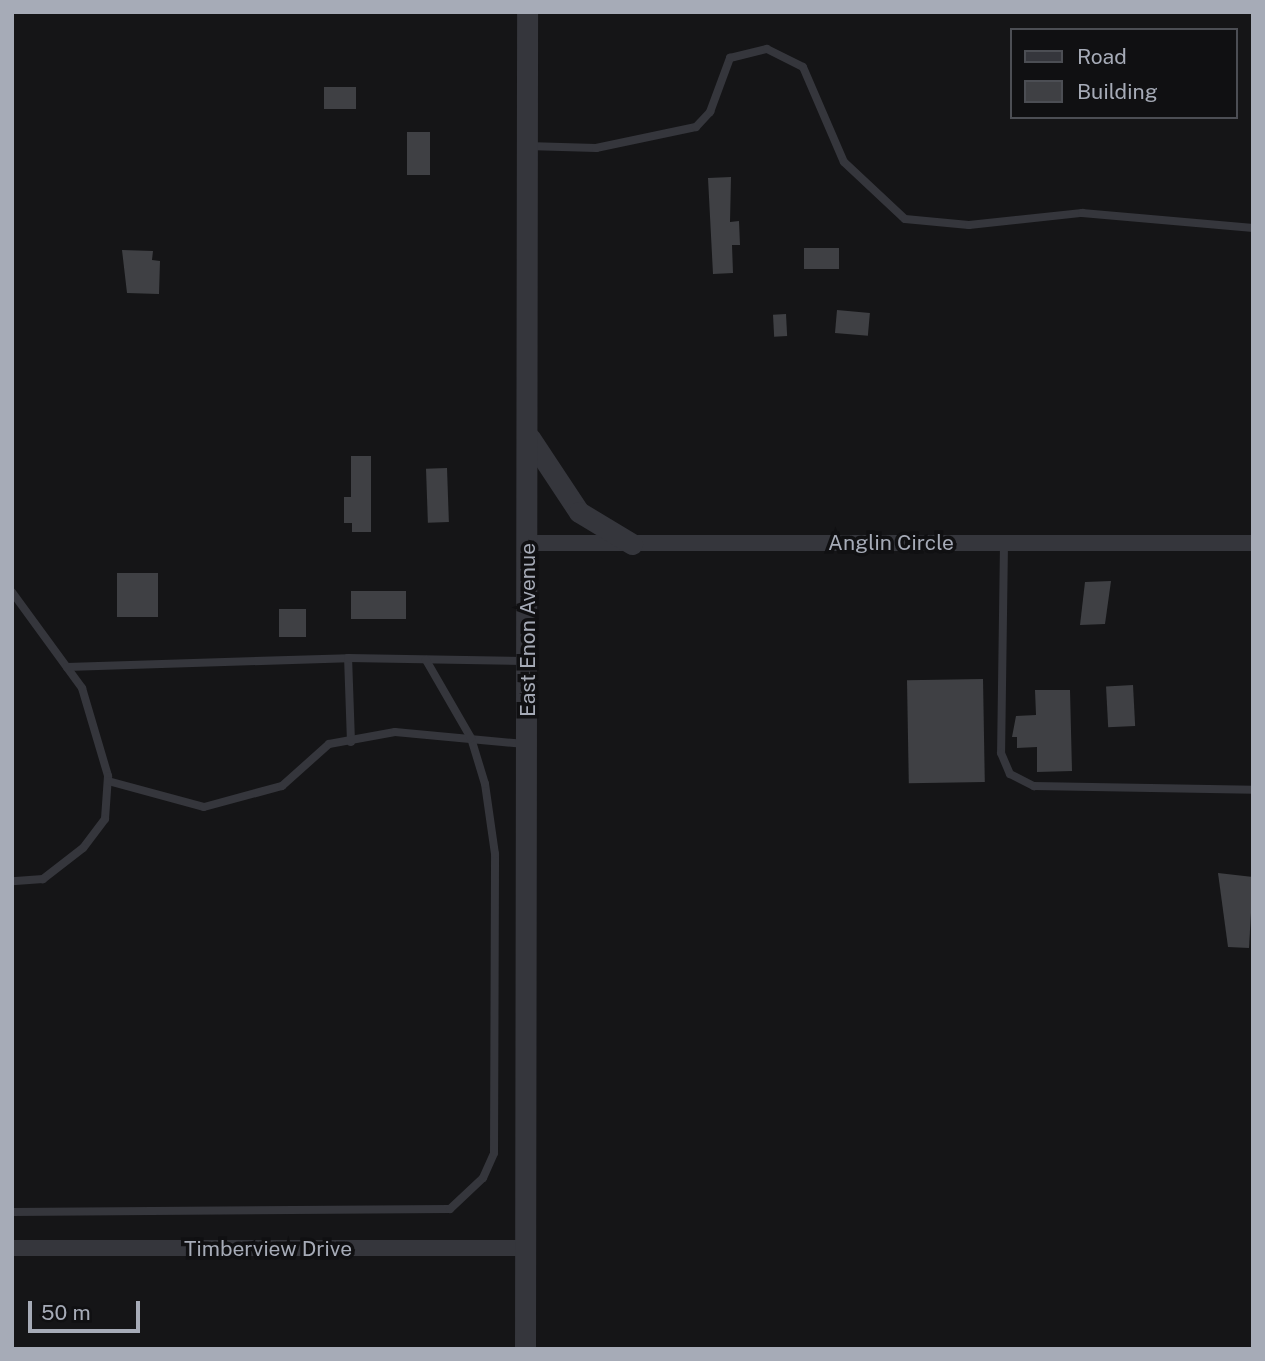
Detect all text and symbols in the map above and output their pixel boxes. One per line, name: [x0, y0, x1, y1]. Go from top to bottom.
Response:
legend: [1010, 28, 1237, 119]
text: Road: [1077, 44, 1127, 69]
text: Building: [1077, 79, 1158, 104]
street label: Anglin Circle: [828, 530, 954, 556]
street label: East Enon Avenue: [515, 543, 541, 717]
street label: Timberview Drive: [184, 1236, 352, 1262]
scale bar: [32, 1288, 144, 1332]
text: 50 m: [41, 1300, 91, 1325]

